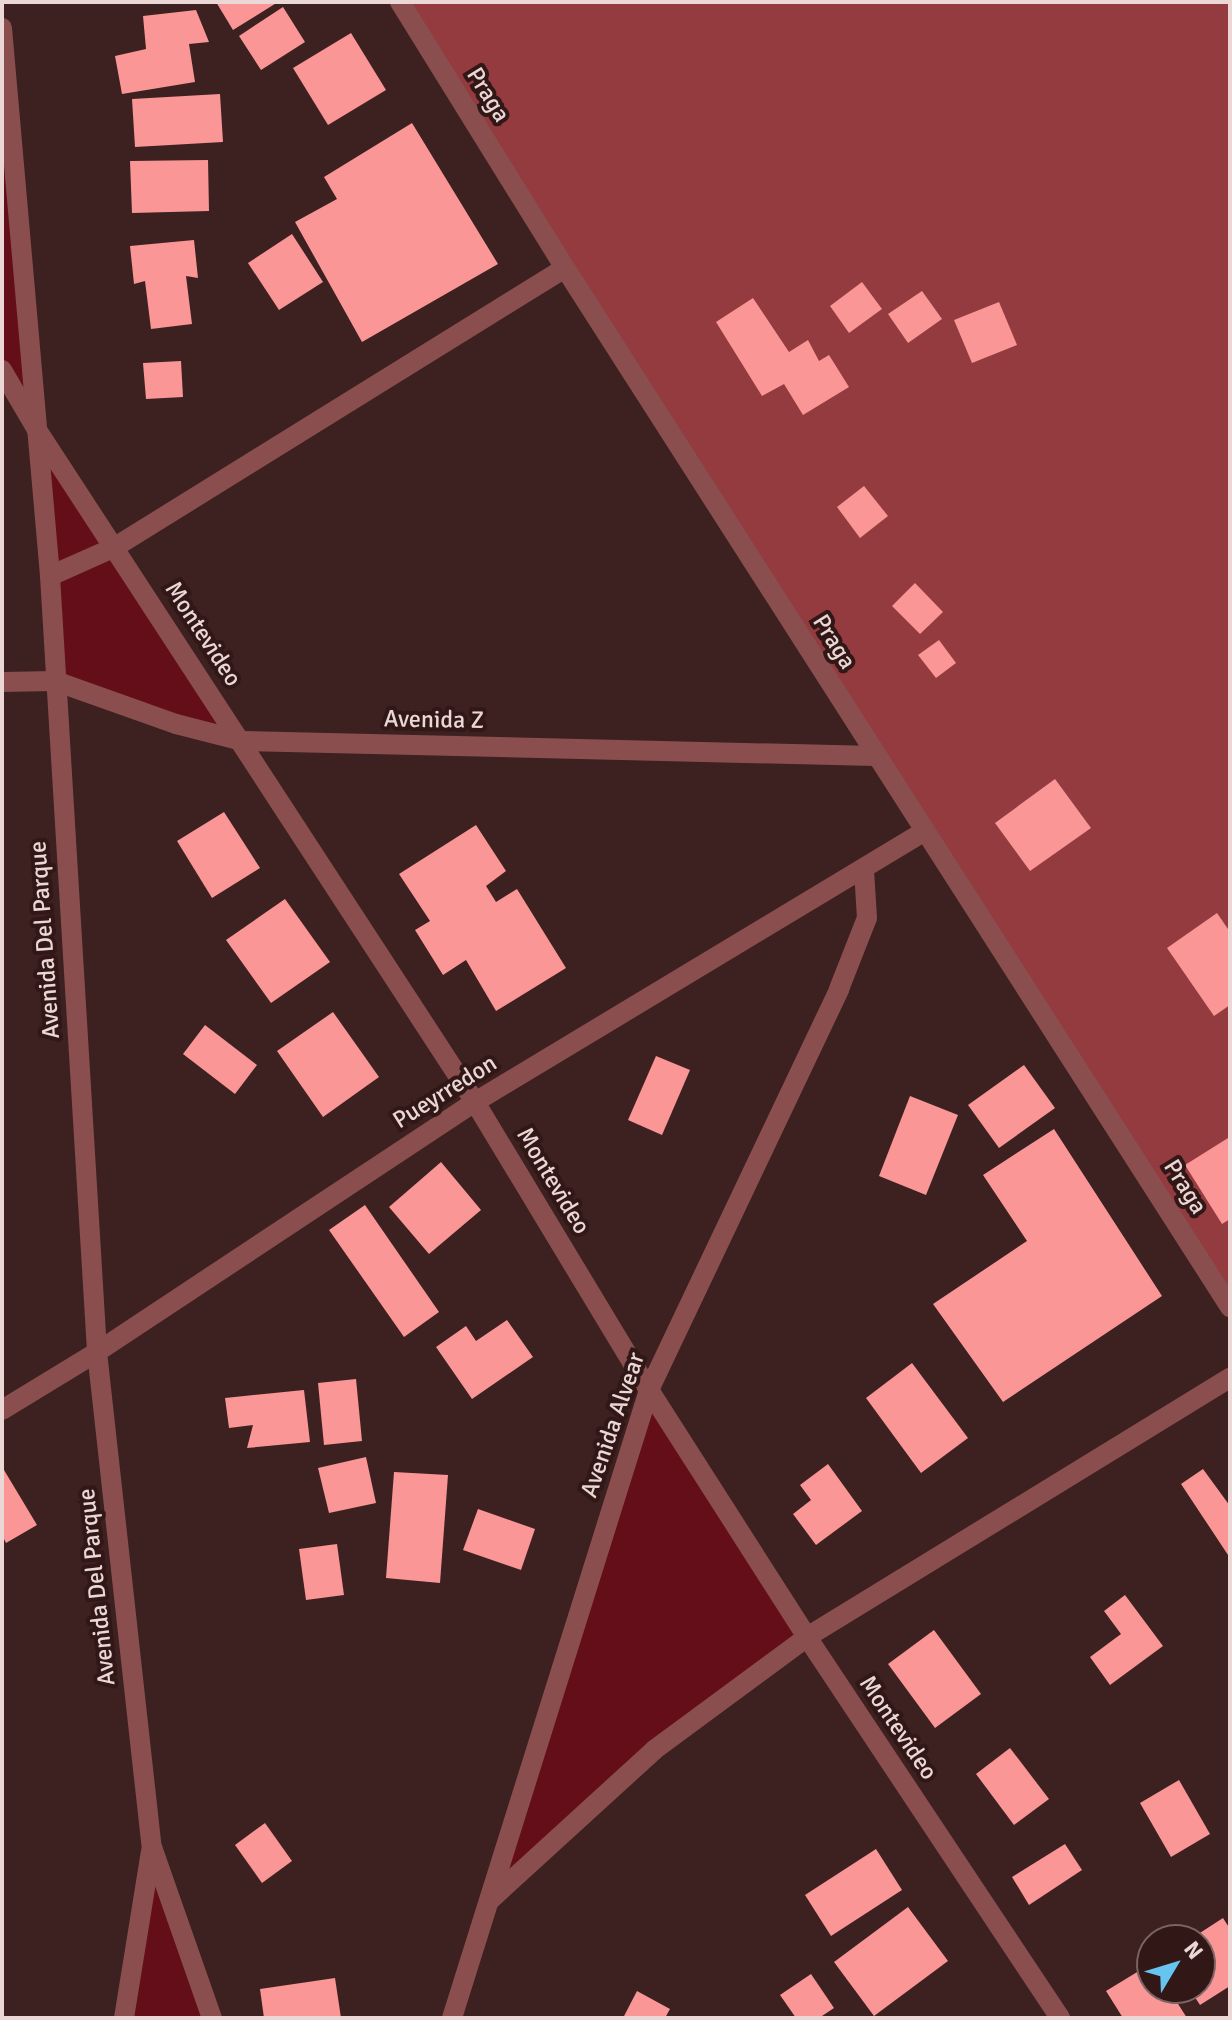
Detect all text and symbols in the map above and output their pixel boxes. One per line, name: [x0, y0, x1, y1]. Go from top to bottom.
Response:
street label: Praga: [460, 62, 516, 128]
street label: Montevideo: [158, 576, 248, 692]
street label: Praga: [806, 609, 862, 675]
street label: Avenida Z: [384, 705, 484, 735]
street label: Avenida Del Parque: [24, 840, 66, 1040]
street label: Pueyrredon: [388, 1049, 502, 1135]
street label: Montevideo: [510, 1122, 596, 1240]
street label: Praga: [1157, 1154, 1213, 1220]
street label: Avenida Alvear: [575, 1349, 651, 1501]
street label: Avenida Del Parque: [72, 1487, 122, 1687]
street label: Montevideo: [853, 1671, 943, 1785]
north arrow: [1136, 1924, 1216, 2004]
text: N: [1178, 1936, 1209, 1964]

